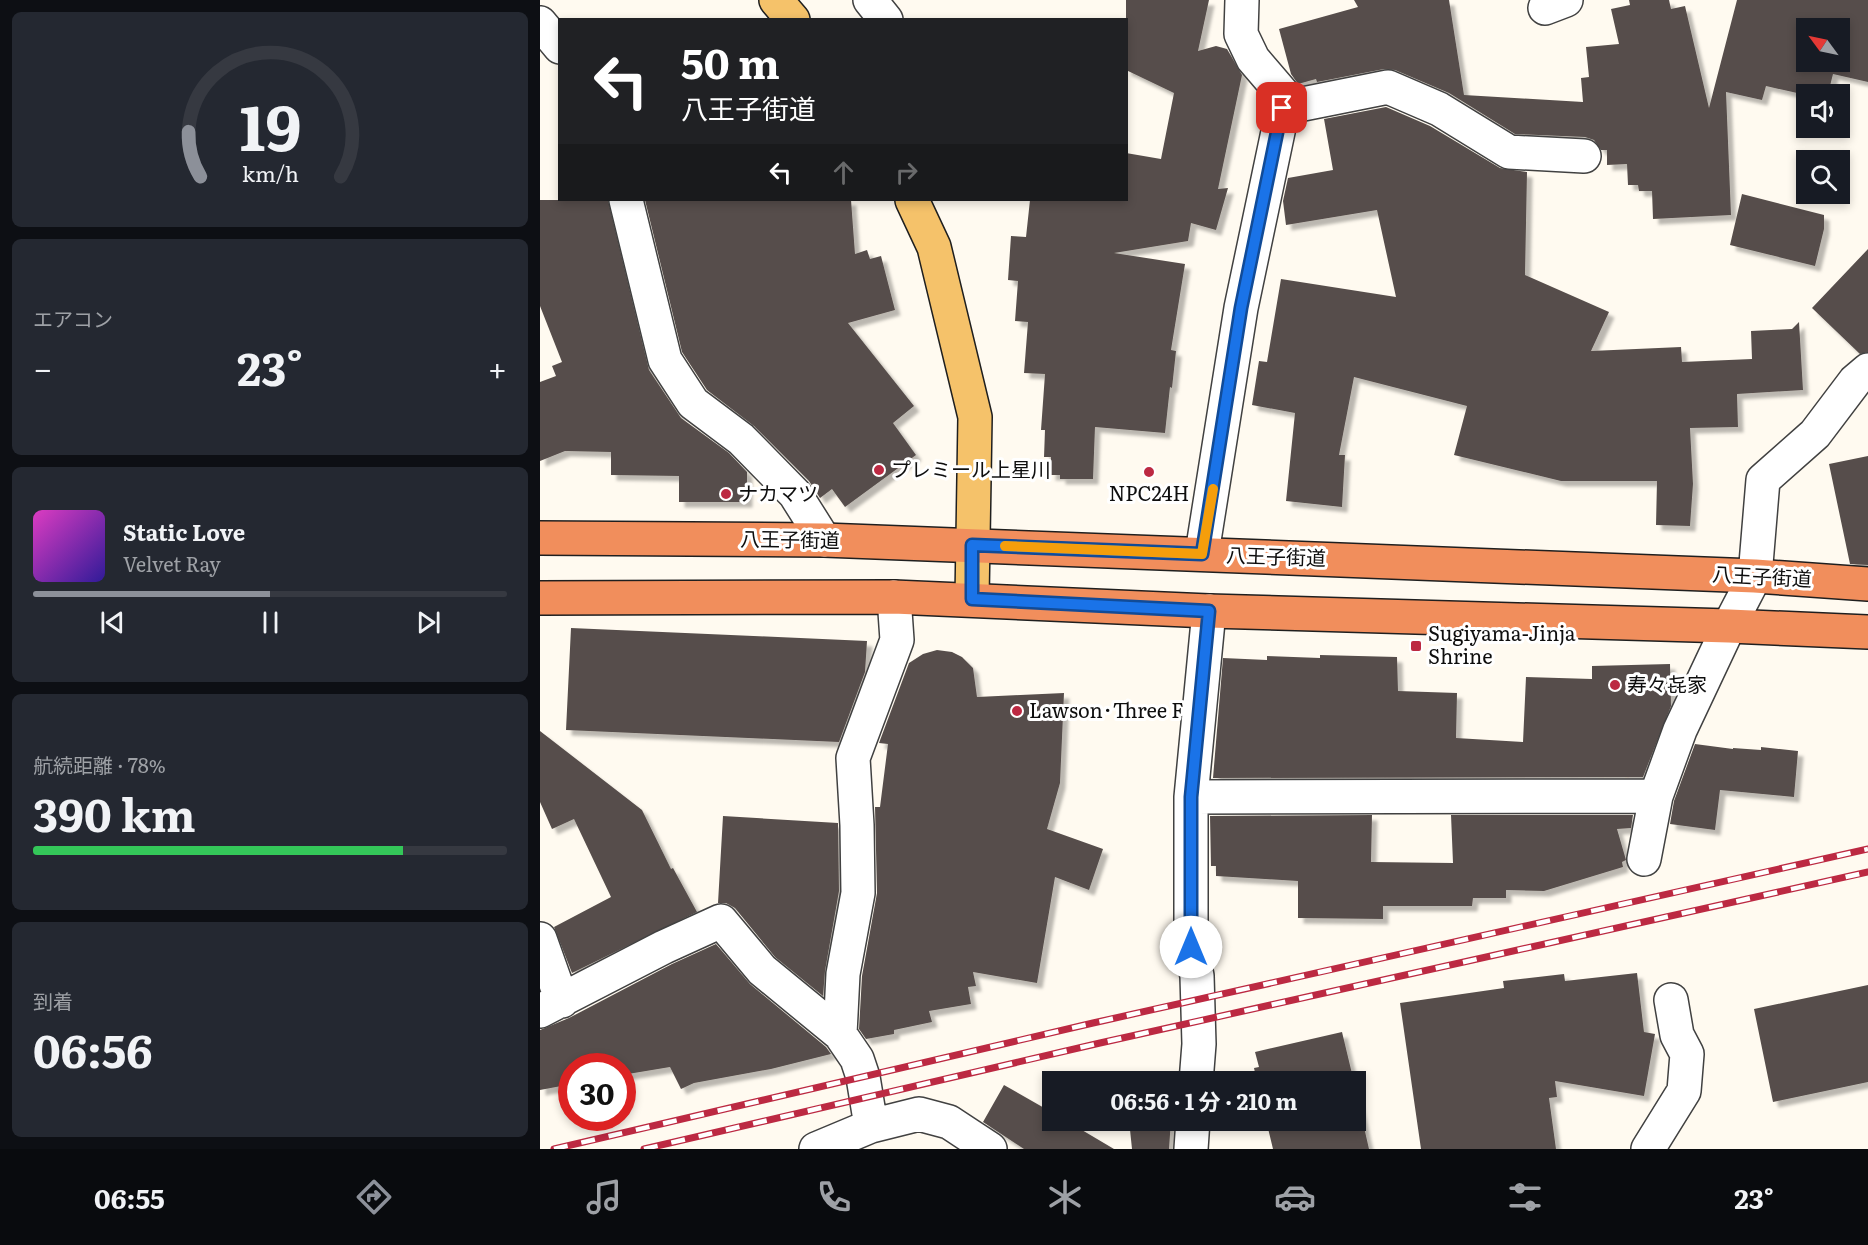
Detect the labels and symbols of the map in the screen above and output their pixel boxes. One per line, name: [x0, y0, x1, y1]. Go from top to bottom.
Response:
north arrow: [1796, 18, 1850, 72]
pin: [1256, 82, 1307, 133]
place label: プレミール上星川: [891, 453, 1051, 483]
marker: プレミール上星川: [872, 463, 886, 477]
marker: NPC24H: [1142, 465, 1156, 479]
place label: ナカマツ: [738, 477, 818, 507]
place label: NPC24H: [1109, 477, 1189, 507]
marker: ナカマツ: [719, 487, 733, 501]
street label: 八王子街道: [740, 522, 840, 554]
street label: 八王子街道: [1226, 538, 1327, 572]
street label: 八王子街道: [1711, 557, 1813, 593]
place label: Sugiyama-Jinja Shrine: [1428, 617, 1576, 670]
marker: Sugiyama-Jinja Shrine: [1409, 639, 1423, 653]
place label: 寿々㐂家: [1627, 668, 1707, 698]
marker: 寿々㐂家: [1608, 678, 1622, 692]
place label: Lawson･Three F: [1029, 694, 1183, 724]
marker: Lawson･Three F: [1010, 704, 1024, 718]
position arrow: [1159, 915, 1223, 979]
speed limit sign: 30: [558, 1053, 636, 1131]

